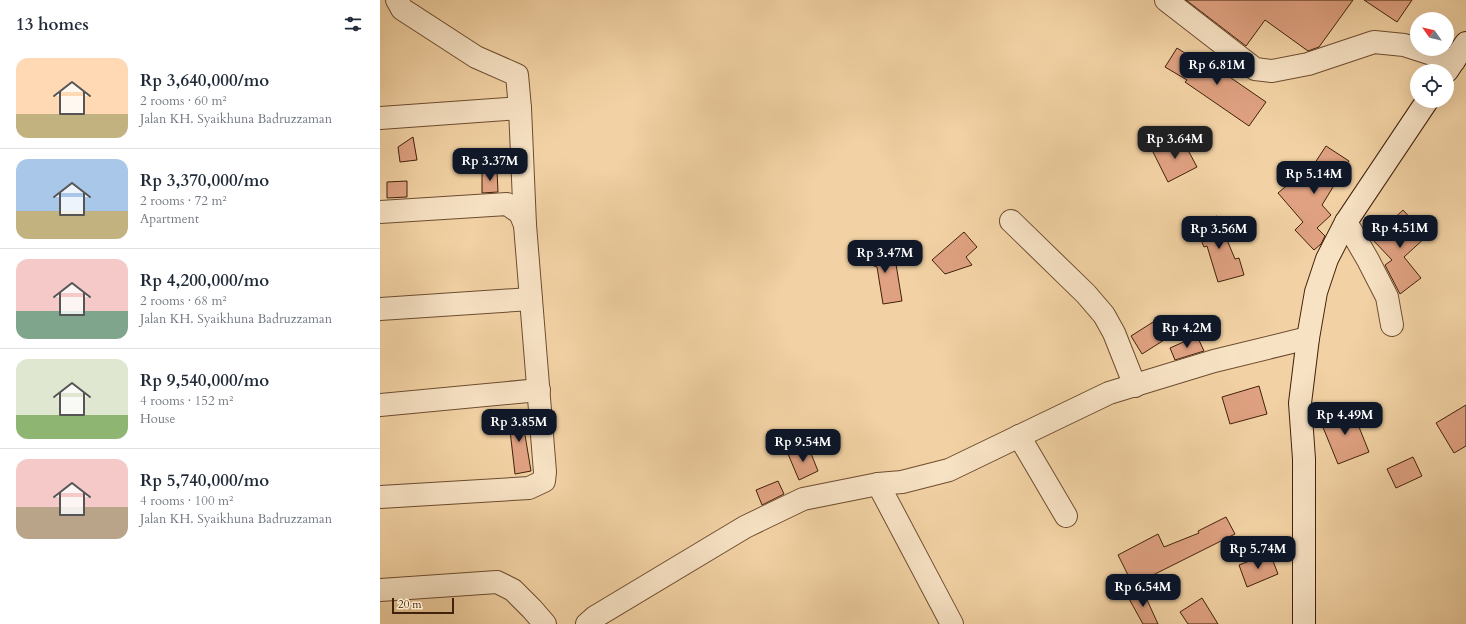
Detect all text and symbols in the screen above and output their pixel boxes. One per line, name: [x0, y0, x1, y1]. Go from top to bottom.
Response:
north arrow: [1410, 12, 1454, 56]
map controls: [1410, 12, 1454, 108]
text: 13 homes: [16, 13, 89, 36]
icon: filters: [342, 13, 364, 35]
pin: Rp 6.81M: [1176, 52, 1258, 86]
text: Rp 6.81M: [1189, 56, 1245, 74]
button: locate: [1410, 64, 1454, 108]
text: Rp 3,640,000/mo: [140, 69, 269, 92]
icon: home: [48, 74, 96, 122]
text: 2 rooms · 60 m²: [140, 92, 227, 110]
text: Jalan KH. Syaikhuna Badruzzaman: [140, 110, 332, 128]
pin: Rp 3.64M: [1134, 126, 1216, 160]
text: Rp 3.64M: [1147, 130, 1203, 148]
pin: Rp 3.37M: [449, 148, 531, 182]
text: Rp 3.37M: [462, 152, 518, 170]
pin: Rp 5.14M: [1273, 161, 1355, 195]
text: Rp 5.14M: [1286, 165, 1342, 183]
text: Rp 3,370,000/mo: [140, 169, 269, 192]
icon: home: [48, 175, 96, 223]
text: 2 rooms · 72 m²: [140, 192, 227, 210]
text: Apartment: [140, 210, 199, 228]
pin: Rp 4.51M: [1359, 215, 1441, 249]
pin: Rp 3.56M: [1178, 216, 1260, 250]
text: Rp 4.51M: [1372, 219, 1428, 237]
text: Rp 3.56M: [1191, 220, 1247, 238]
pin: Rp 3.47M: [844, 240, 926, 274]
text: Rp 3.47M: [857, 244, 913, 262]
text: Rp 4,200,000/mo: [140, 269, 269, 292]
icon: home: [48, 275, 96, 323]
text: 2 rooms · 68 m²: [140, 292, 227, 310]
text: Jalan KH. Syaikhuna Badruzzaman: [140, 310, 332, 328]
pin: Rp 4.2M: [1150, 315, 1224, 349]
text: Rp 4.2M: [1162, 319, 1212, 337]
text: Rp 9,540,000/mo: [140, 369, 269, 392]
icon: home: [48, 375, 96, 423]
text: 4 rooms · 152 m²: [140, 392, 233, 410]
pin: Rp 4.49M: [1304, 402, 1386, 436]
text: Rp 4.49M: [1317, 406, 1373, 424]
pin: Rp 3.85M: [478, 409, 560, 443]
text: House: [140, 410, 175, 428]
text: Rp 3.85M: [491, 413, 547, 431]
pin: Rp 9.54M: [762, 429, 844, 463]
text: Rp 9.54M: [775, 433, 831, 451]
text: Rp 5,740,000/mo: [140, 469, 269, 492]
icon: home: [48, 475, 96, 523]
text: 4 rooms · 100 m²: [140, 492, 233, 510]
text: Jalan KH. Syaikhuna Badruzzaman: [140, 510, 332, 528]
pin: Rp 5.74M: [1217, 536, 1299, 570]
text: Rp 5.74M: [1230, 540, 1286, 558]
pin: Rp 6.54M: [1102, 574, 1184, 608]
text: Rp 6.54M: [1115, 578, 1171, 596]
scale bar: [392, 596, 454, 615]
text: 20 m: [398, 597, 422, 612]

